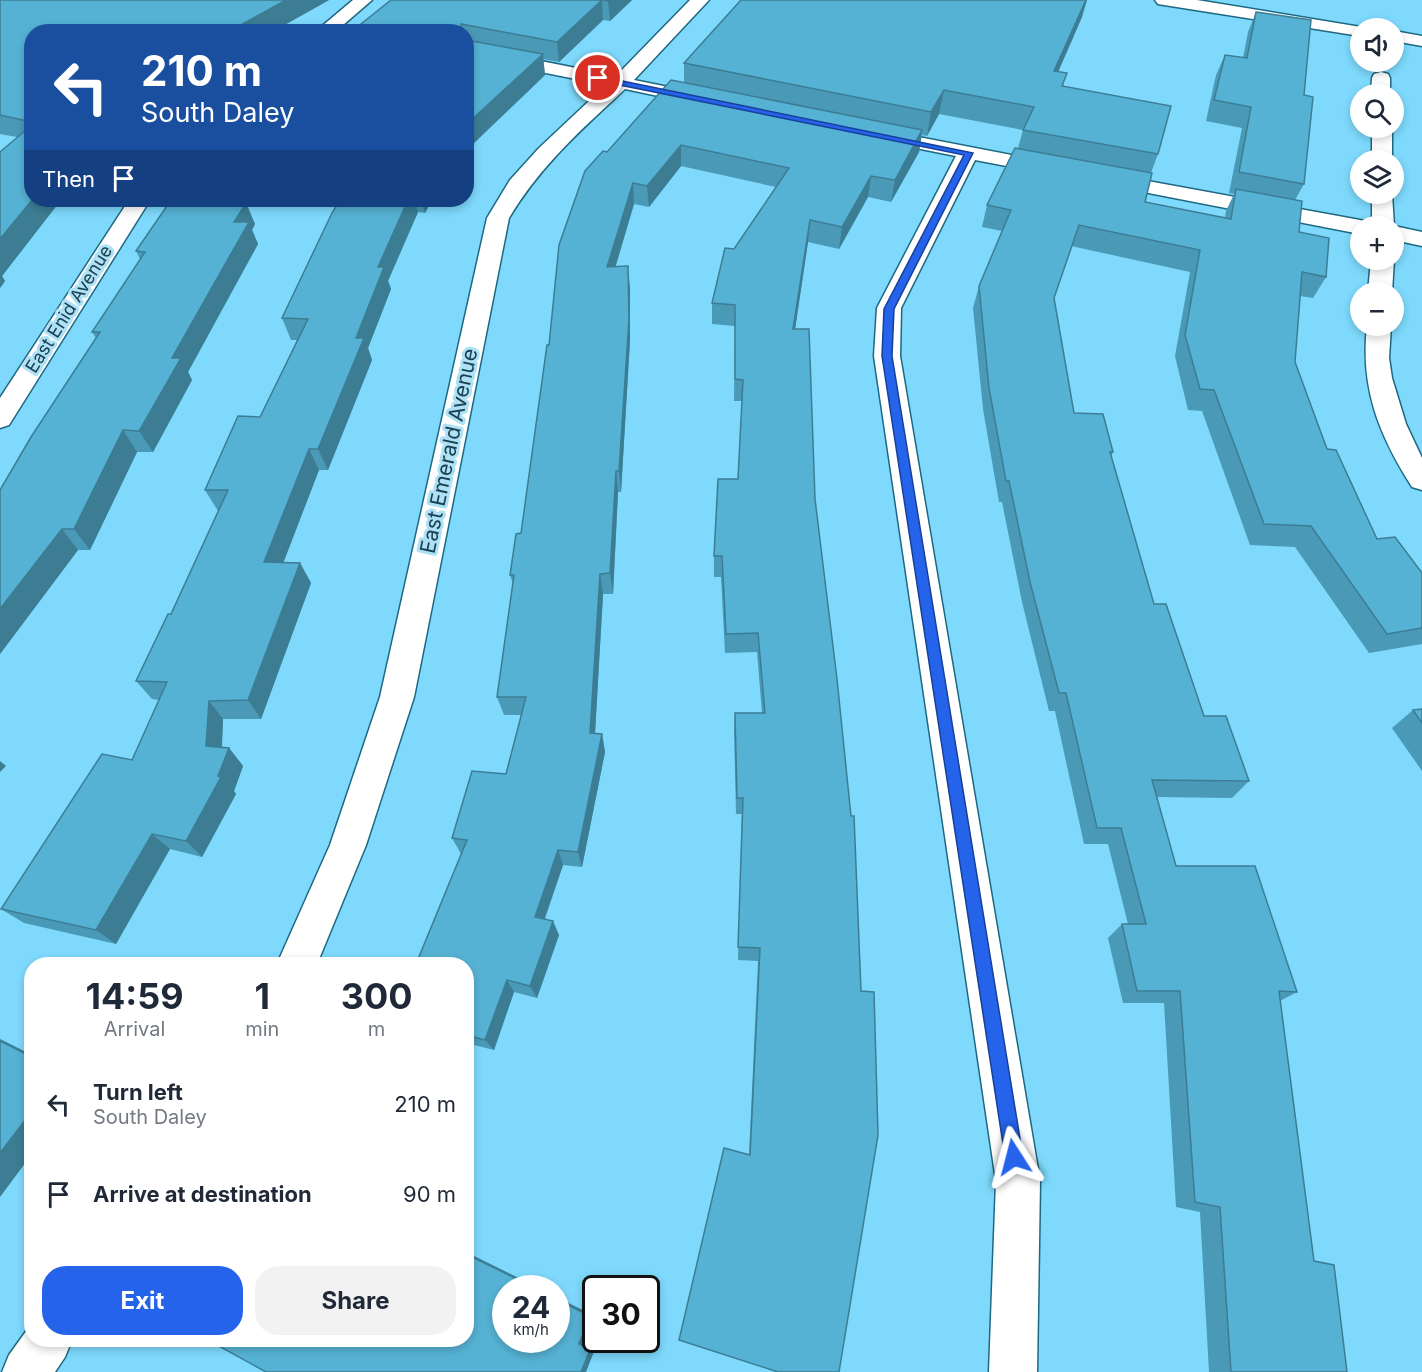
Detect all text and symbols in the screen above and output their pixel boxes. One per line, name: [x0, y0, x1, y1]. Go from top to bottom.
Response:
map controls: [1350, 18, 1404, 336]
button: sound: [1350, 18, 1404, 72]
text: 210 m: [141, 45, 262, 96]
icon: left: [42, 48, 120, 126]
pin: [572, 52, 623, 103]
icon: arrive: [581, 61, 614, 94]
button: search: [1350, 84, 1404, 138]
text: South Daley: [141, 96, 294, 129]
button: layers: [1350, 150, 1404, 204]
icon: arrive: [107, 162, 140, 195]
text: Then: [42, 166, 95, 192]
button: +: [1350, 216, 1404, 270]
street label: East Enid Avenue: [21, 241, 116, 376]
button: −: [1350, 282, 1404, 336]
street label: East Emerald Avenue: [415, 346, 482, 556]
text: 14:59: [85, 974, 184, 1018]
text: 1: [254, 974, 270, 1018]
text: 300: [341, 974, 413, 1018]
text: Arrival: [104, 1017, 165, 1041]
text: min: [245, 1017, 279, 1041]
text: m: [368, 1017, 385, 1041]
text: Turn left: [93, 1079, 183, 1105]
icon: left: [42, 1088, 75, 1121]
text: 210 m: [394, 1091, 456, 1117]
text: South Daley: [93, 1105, 207, 1129]
position arrow: [982, 1125, 1046, 1189]
icon: arrive: [42, 1178, 75, 1211]
text: Arrive at destination: [93, 1181, 312, 1207]
text: 90 m: [403, 1181, 456, 1207]
button: Exit: [42, 1266, 243, 1335]
button: Share: [255, 1266, 456, 1335]
speed limit sign: 30: [582, 1275, 660, 1353]
text: 24: [512, 1289, 550, 1325]
text: km/h: [513, 1320, 549, 1339]

